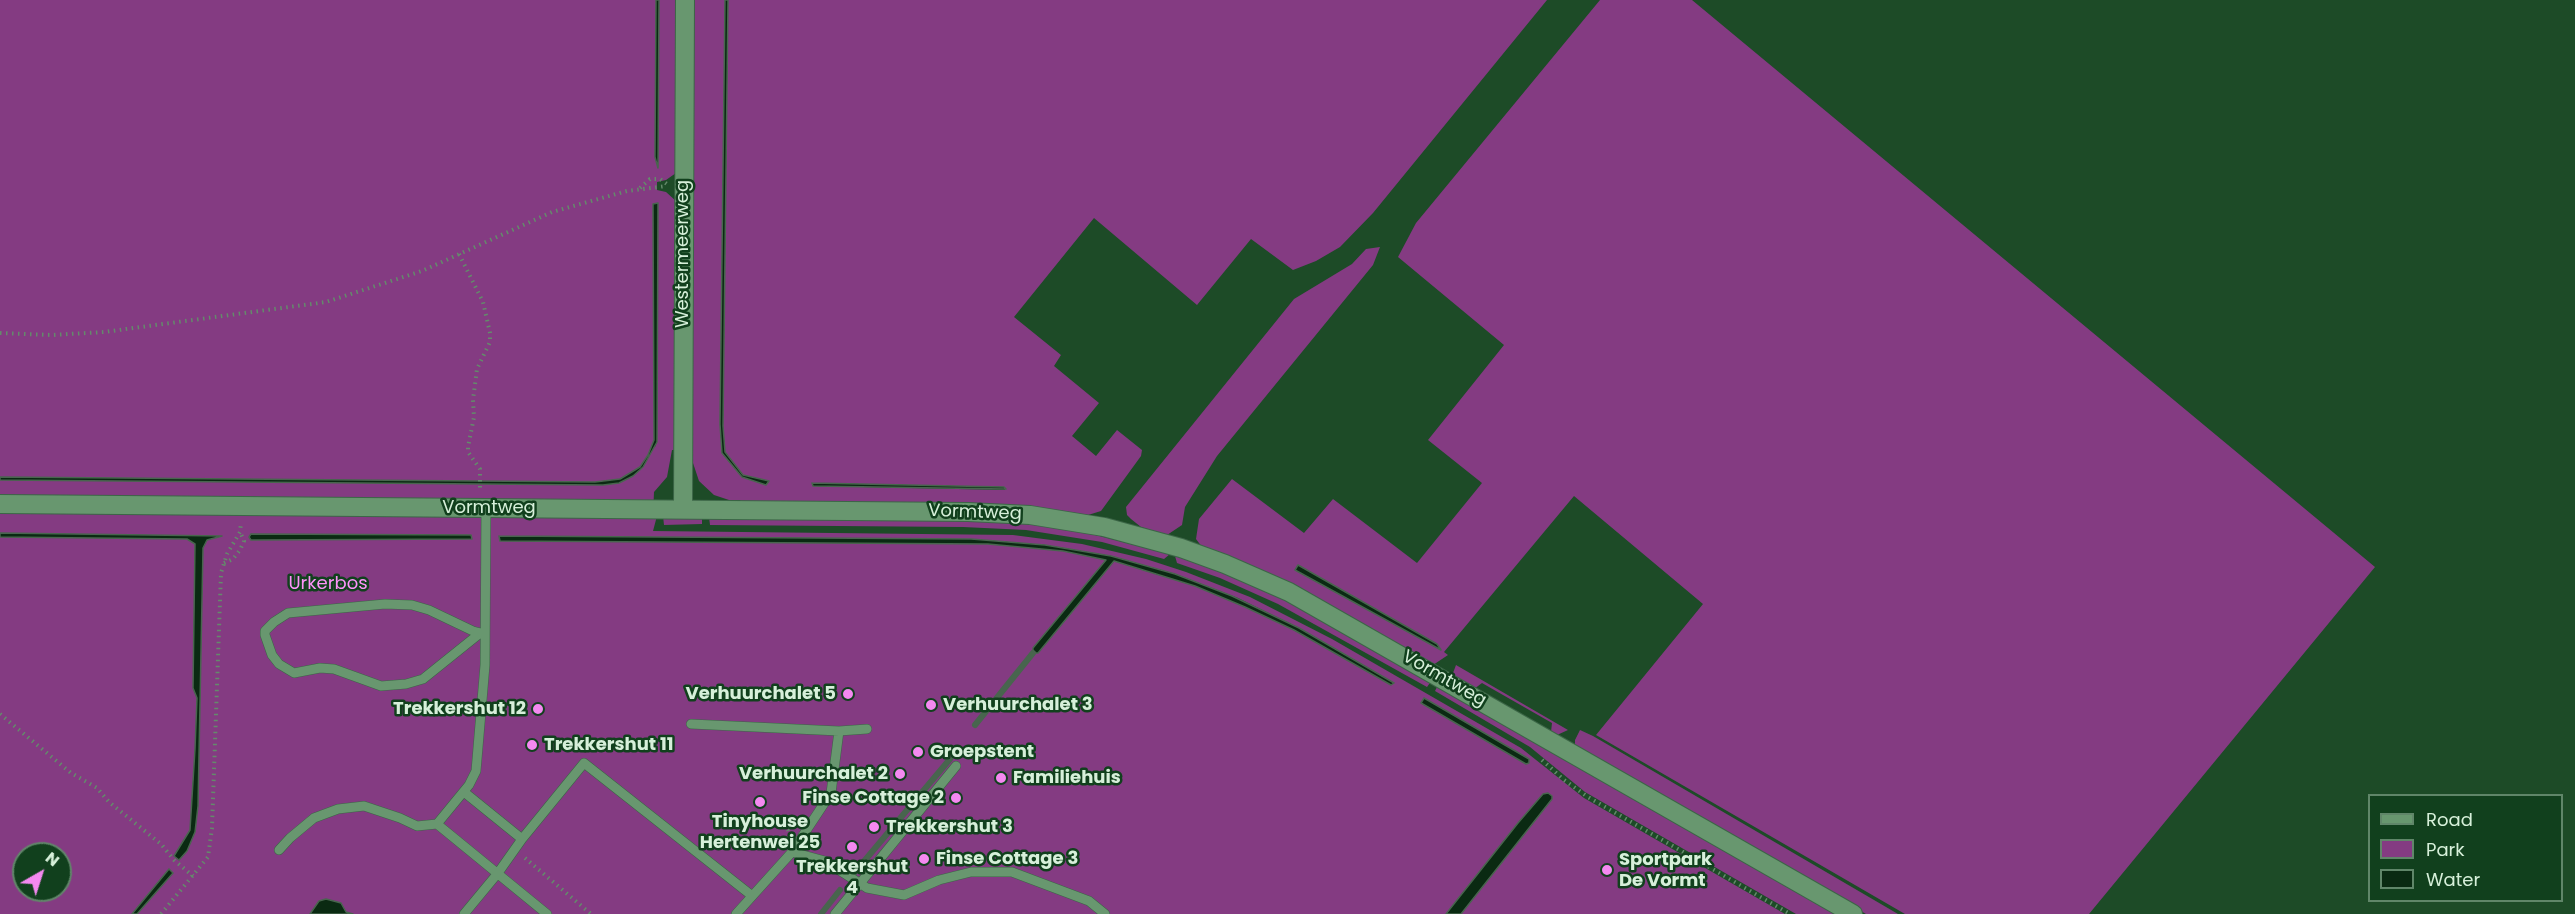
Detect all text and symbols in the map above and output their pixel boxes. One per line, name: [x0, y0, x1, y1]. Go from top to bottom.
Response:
street label: Westermeerweg: [672, 180, 694, 328]
street label: Vormtweg: [442, 497, 536, 519]
street label: Vormtweg: [928, 501, 1022, 525]
park label: Urkerbos: [288, 573, 368, 595]
street label: Vormtweg: [1398, 646, 1490, 712]
place label: Verhuurchalet 5: [686, 683, 836, 705]
marker: Verhuurchalet 5: [841, 687, 855, 701]
place label: Verhuurchalet 3: [943, 694, 1093, 716]
place label: Trekkershut 12: [393, 698, 526, 720]
marker: Verhuurchalet 3: [924, 698, 938, 712]
marker: Trekkershut 12: [531, 702, 545, 716]
place label: Trekkershut 11: [544, 734, 673, 756]
marker: Trekkershut 11: [525, 738, 539, 752]
place label: Groepstent: [930, 741, 1034, 763]
marker: Groepstent: [911, 745, 925, 759]
place label: Verhuurchalet 2: [739, 763, 888, 785]
marker: Verhuurchalet 2: [893, 767, 907, 781]
place label: Familiehuis: [1013, 767, 1121, 789]
marker: Familiehuis: [994, 771, 1008, 785]
place label: Finse Cottage 2: [802, 787, 944, 809]
marker: Finse Cottage 2: [949, 791, 963, 805]
legend: [2368, 794, 2563, 902]
marker: Tinyhouse Hertenwei 25: [753, 795, 767, 809]
text: Road: [2426, 807, 2473, 832]
place label: Tinyhouse Hertenwei 25: [700, 811, 820, 854]
place label: Trekkershut 3: [886, 816, 1013, 838]
marker: Trekkershut 3: [867, 820, 881, 834]
text: Park: [2426, 837, 2465, 862]
marker: Trekkershut 4: [845, 840, 859, 854]
north arrow: [12, 842, 72, 902]
text: N: [40, 846, 64, 872]
place label: Finse Cottage 3: [936, 848, 1078, 870]
place label: Sportpark De Vormt: [1619, 849, 1712, 892]
marker: Finse Cottage 3: [917, 852, 931, 866]
place label: Trekkershut 4: [796, 856, 908, 898]
marker: Sportpark De Vormt: [1600, 863, 1614, 877]
text: Water: [2426, 867, 2480, 892]

